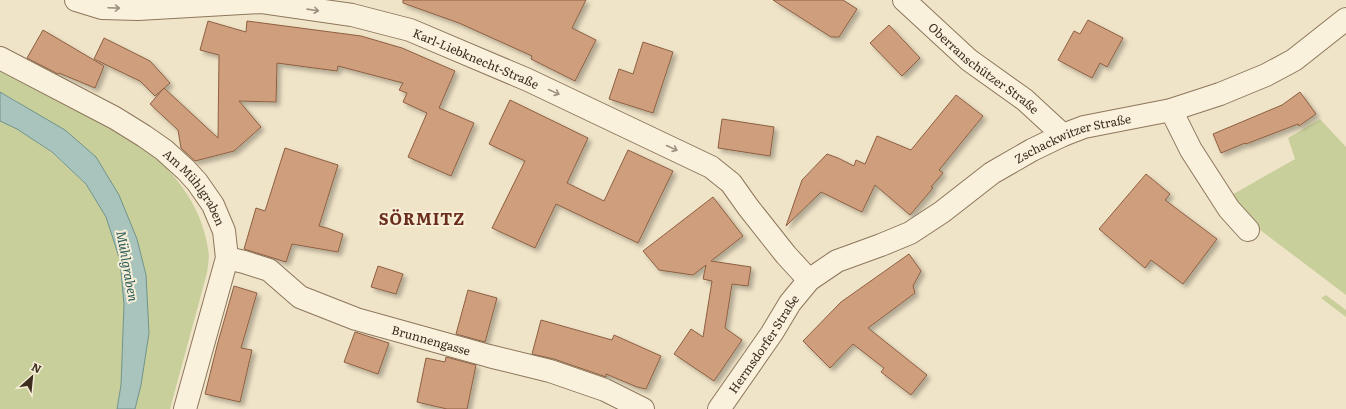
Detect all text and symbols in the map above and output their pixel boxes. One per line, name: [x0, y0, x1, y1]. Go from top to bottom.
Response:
one-way arrow: [107, 4, 120, 12]
one-way arrow: [306, 6, 319, 14]
street label: Oberranschützer Straße: [925, 18, 1043, 118]
street label: Karl-Liebknecht-Straße: [410, 23, 542, 93]
one-way arrow: [548, 89, 560, 96]
street label: Zschackwitzer Straße: [1011, 109, 1132, 167]
street label: Am Mühlgraben: [159, 145, 230, 228]
one-way arrow: [666, 145, 678, 152]
district label: SÖRMITZ: [379, 206, 465, 230]
water label: Mühlgraben: [112, 229, 144, 303]
street label: Hermsdorfer Straße: [724, 290, 803, 397]
street label: Brunnengasse: [390, 320, 473, 359]
north arrow: [12, 357, 52, 397]
text: N: [29, 358, 45, 376]

